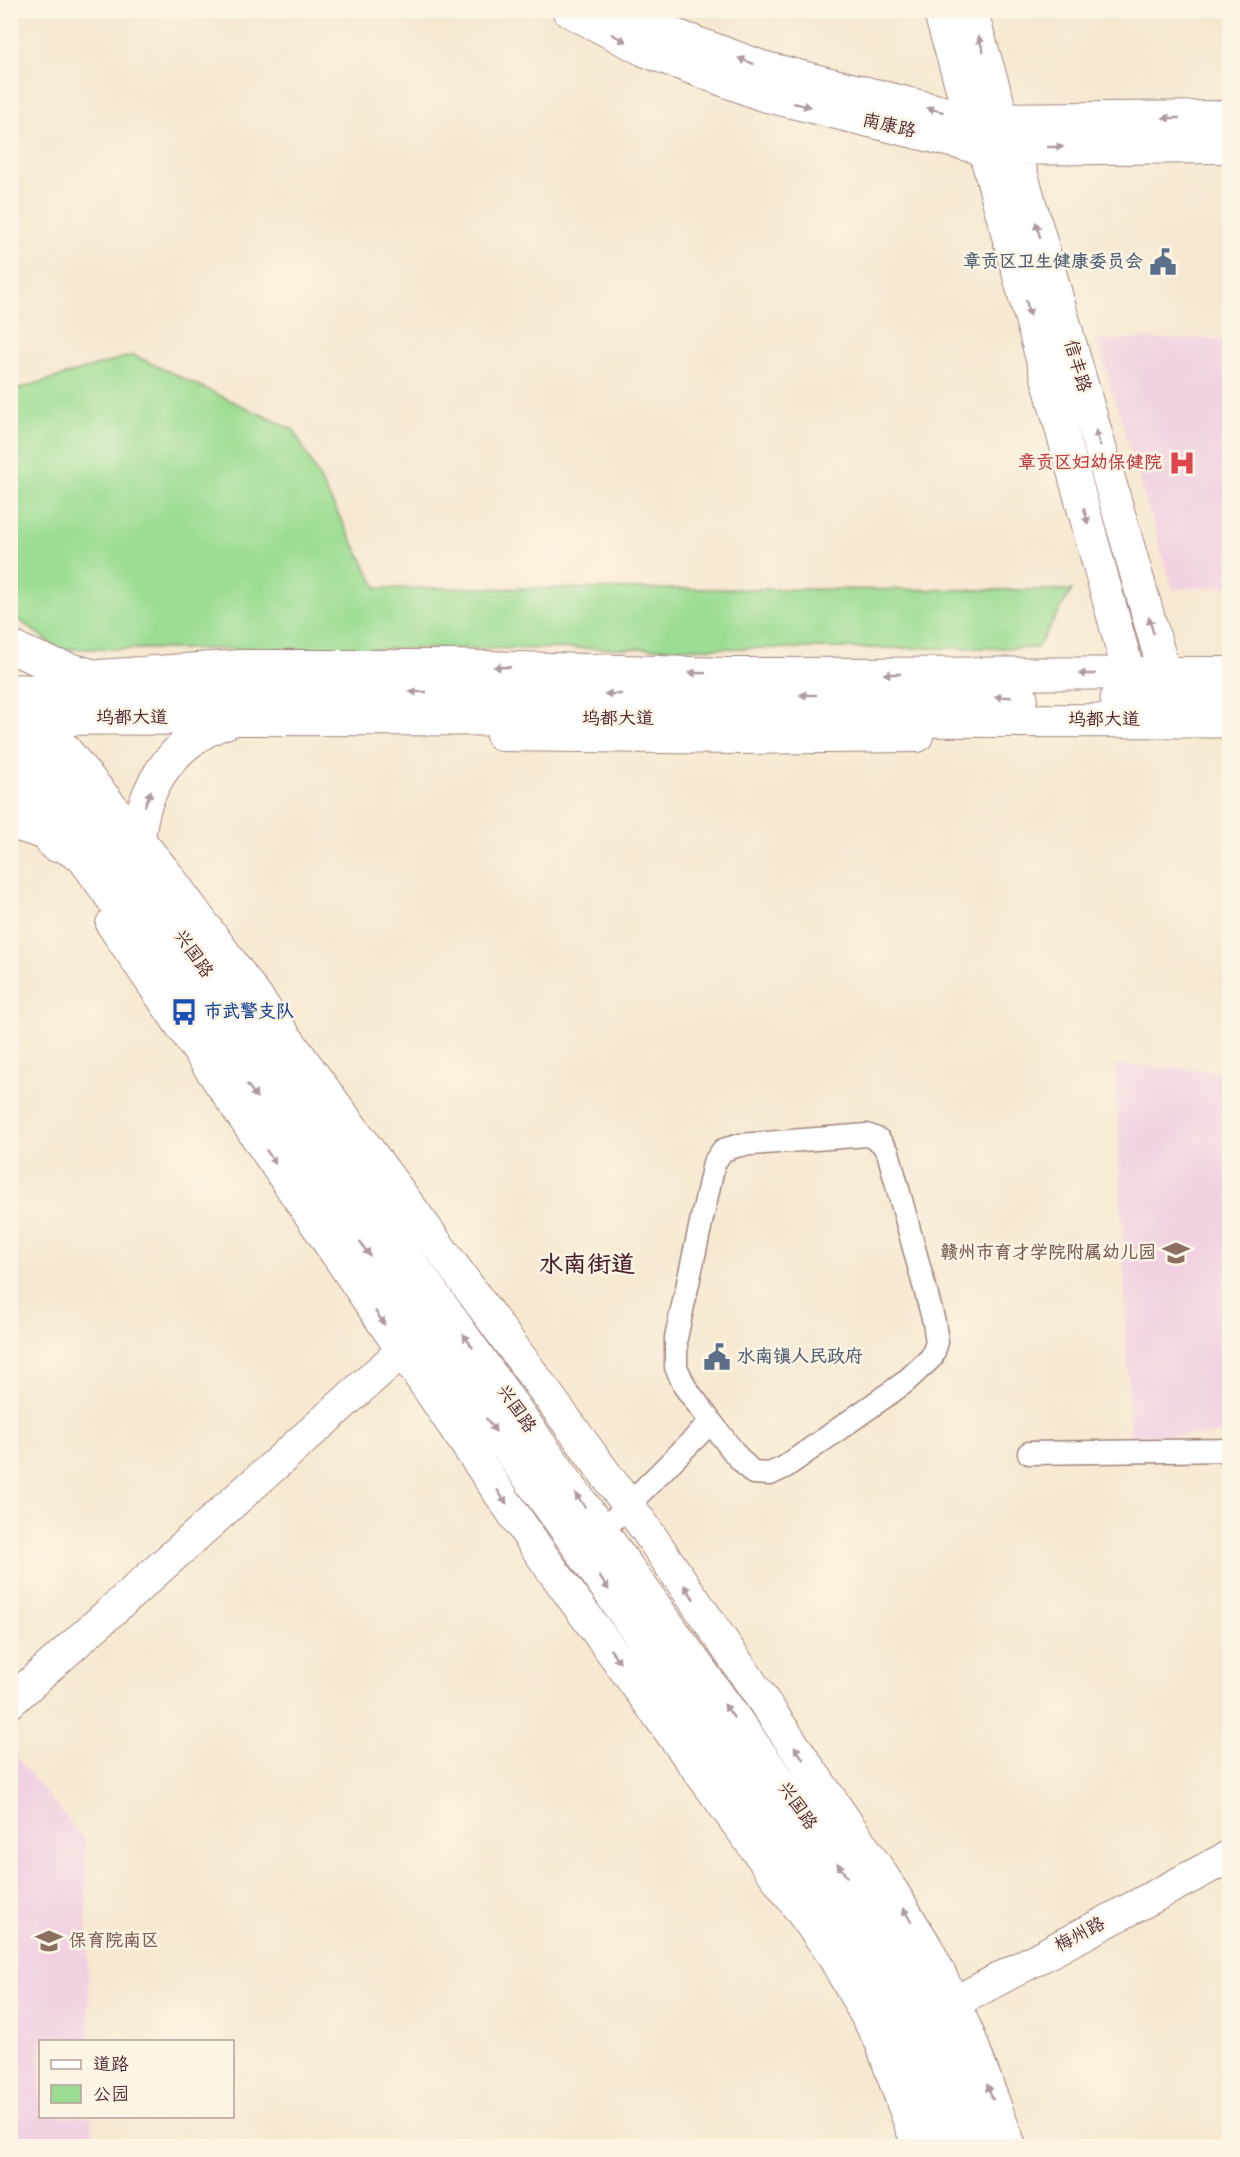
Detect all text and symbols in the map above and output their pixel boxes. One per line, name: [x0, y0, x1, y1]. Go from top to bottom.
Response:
one-way arrow: [611, 33, 628, 42]
one-way arrow: [976, 35, 985, 53]
one-way arrow: [737, 56, 755, 66]
one-way arrow: [793, 100, 811, 110]
one-way arrow: [926, 104, 944, 114]
street label: 南康路: [860, 108, 918, 144]
one-way arrow: [1162, 113, 1181, 123]
one-way arrow: [1045, 142, 1064, 152]
one-way arrow: [1033, 221, 1042, 239]
public building icon: 章贡区卫生健康委员会: [1148, 247, 1178, 277]
place label: 章贡区卫生健康委员会: [963, 250, 1143, 274]
one-way arrow: [1024, 299, 1033, 317]
street label: 信丰路: [1058, 337, 1096, 395]
one-way arrow: [1092, 429, 1102, 447]
hospital icon: 章贡区妇幼保健院: [1167, 448, 1197, 478]
place label: 章贡区妇幼保健院: [1018, 451, 1162, 475]
one-way arrow: [1081, 507, 1091, 525]
one-way arrow: [1146, 616, 1155, 634]
one-way arrow: [493, 662, 512, 672]
one-way arrow: [688, 668, 707, 678]
one-way arrow: [883, 669, 902, 679]
one-way arrow: [1078, 669, 1097, 679]
one-way arrow: [409, 687, 428, 697]
one-way arrow: [604, 689, 623, 698]
one-way arrow: [799, 690, 818, 700]
one-way arrow: [994, 692, 1013, 702]
street label: 坞都大道: [96, 706, 168, 730]
street label: 坞都大道: [582, 707, 654, 731]
street label: 坞都大道: [1068, 708, 1140, 732]
one-way arrow: [143, 788, 153, 806]
street label: 兴国路: [168, 925, 218, 983]
bus stop icon: 市武警支队: [169, 997, 199, 1027]
place label: 市武警支队: [204, 1000, 294, 1024]
one-way arrow: [245, 1083, 257, 1098]
one-way arrow: [265, 1149, 277, 1165]
school or university icon: 赣州市育才学院附属幼儿园: [1161, 1238, 1191, 1268]
place label: 赣州市育才学院附属幼儿园: [940, 1241, 1156, 1265]
one-way arrow: [359, 1242, 371, 1257]
district label: 水南街道: [539, 1250, 635, 1281]
one-way arrow: [375, 1310, 386, 1327]
one-way arrow: [462, 1334, 474, 1349]
public building icon: 水南镇人民政府: [702, 1342, 732, 1372]
place label: 水南镇人民政府: [737, 1345, 863, 1369]
street label: 兴国路: [491, 1380, 541, 1438]
one-way arrow: [485, 1417, 497, 1432]
one-way arrow: [496, 1489, 507, 1505]
one-way arrow: [574, 1493, 586, 1509]
one-way arrow: [598, 1575, 610, 1591]
one-way arrow: [683, 1585, 695, 1601]
one-way arrow: [609, 1647, 621, 1663]
one-way arrow: [723, 1703, 735, 1719]
one-way arrow: [793, 1746, 805, 1762]
street label: 兴国路: [772, 1777, 822, 1835]
one-way arrow: [837, 1862, 848, 1878]
one-way arrow: [902, 1907, 913, 1923]
street label: 梅州路: [1051, 1912, 1109, 1958]
school or university icon: 保育院南区: [34, 1926, 64, 1956]
place label: 保育院南区: [69, 1929, 159, 1953]
legend: [39, 2040, 234, 2118]
text: 道路: [93, 2053, 129, 2077]
text: 公园: [93, 2083, 129, 2107]
one-way arrow: [984, 2083, 994, 2101]

